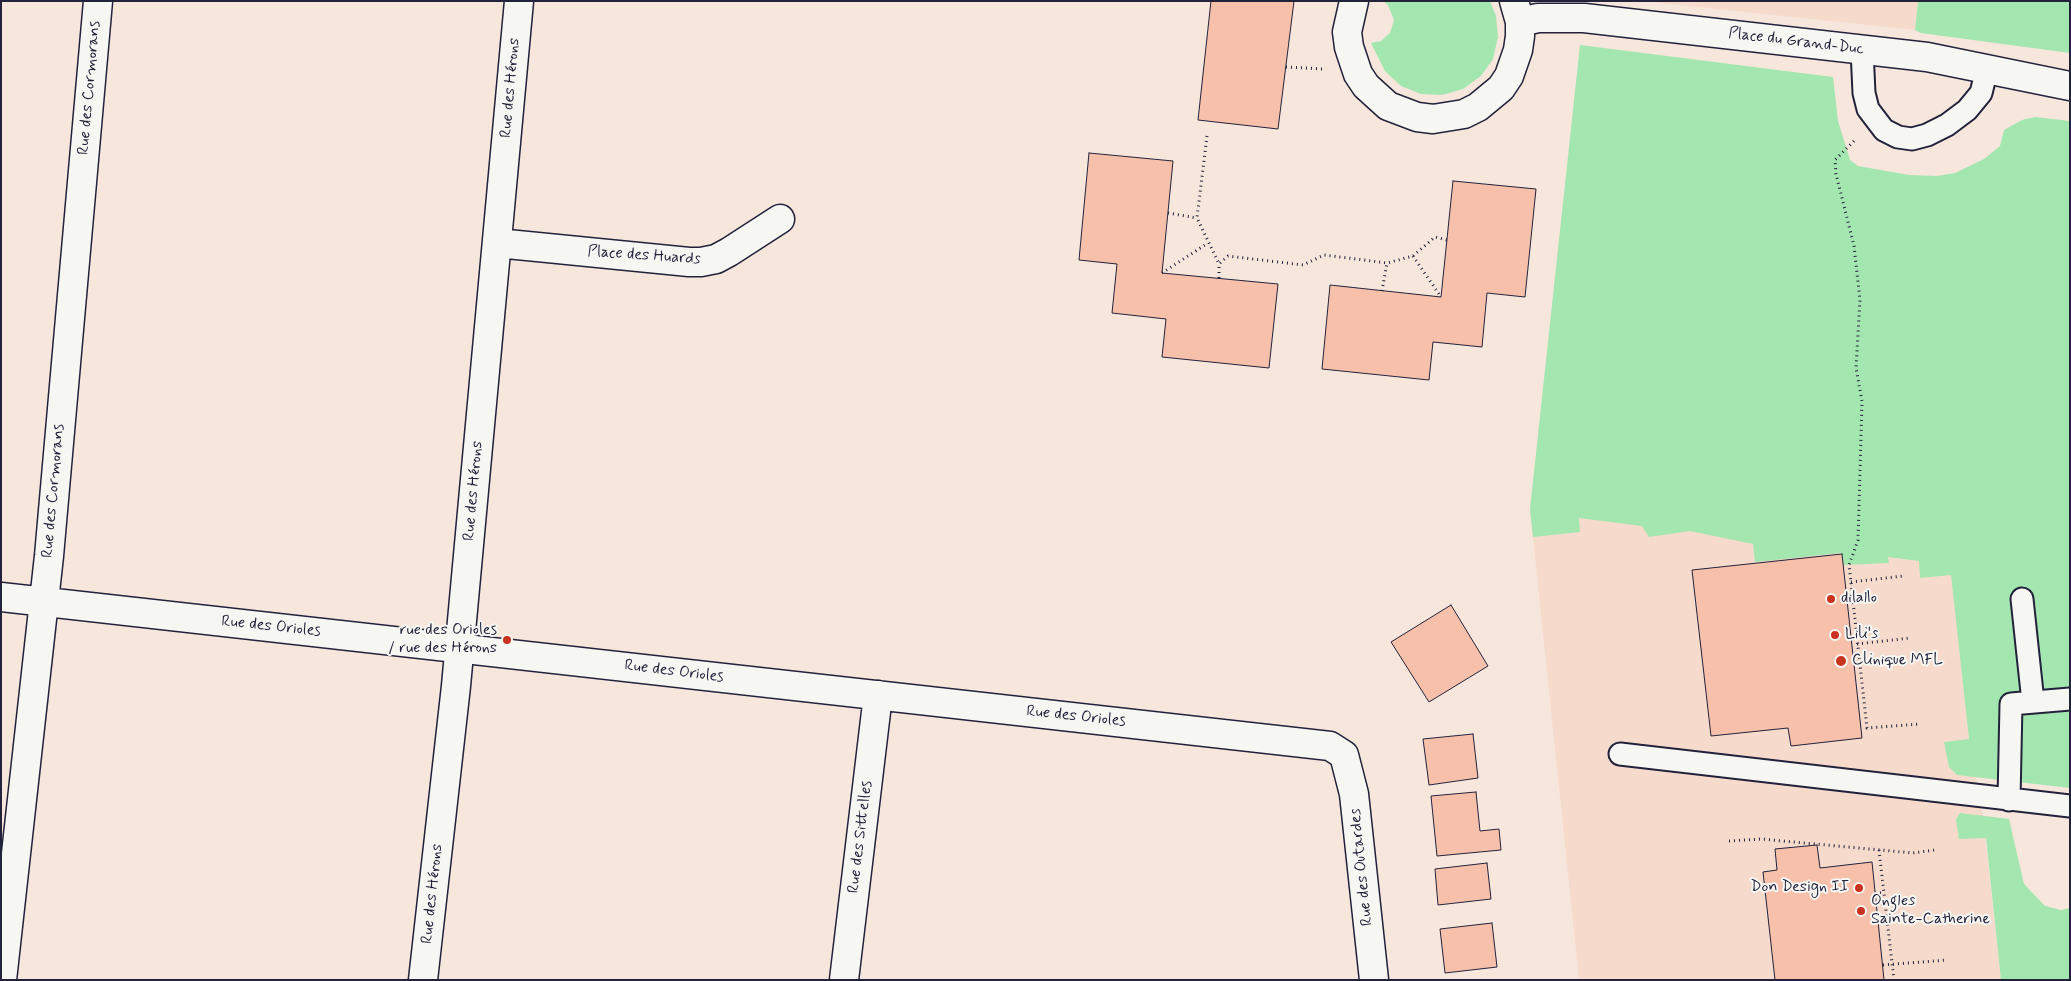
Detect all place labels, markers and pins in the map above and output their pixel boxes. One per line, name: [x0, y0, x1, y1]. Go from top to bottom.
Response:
place label: dilallo: [1841, 589, 1877, 609]
marker: dilallo: [1825, 593, 1837, 605]
place label: rue des Orioles / rue des Hérons: [388, 621, 497, 659]
place label: Lili's: [1845, 625, 1878, 645]
marker: Lili's: [1829, 629, 1841, 641]
marker: rue des Orioles / rue des Hérons: [501, 634, 513, 646]
place label: Clinique MFL: [1852, 651, 1943, 671]
marker: Clinique MFL: [1834, 654, 1848, 668]
place label: Don Design II: [1751, 878, 1849, 898]
marker: Don Design II: [1853, 882, 1865, 894]
place label: Ongles Sainte-Catherine: [1871, 892, 1990, 930]
marker: Ongles Sainte-Catherine: [1855, 905, 1867, 917]

